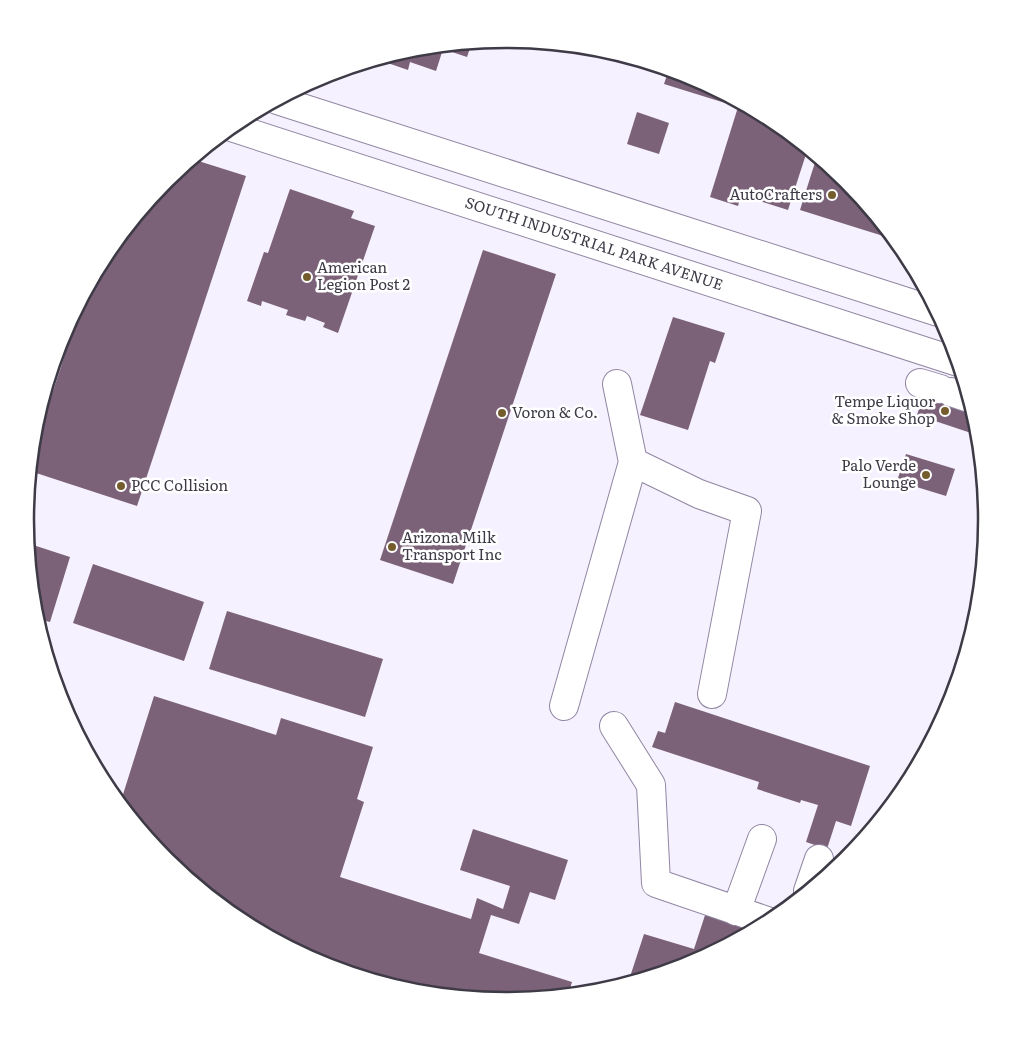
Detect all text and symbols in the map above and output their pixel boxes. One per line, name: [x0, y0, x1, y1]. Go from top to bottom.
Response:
place label: AutoCrafters: [729, 182, 822, 205]
marker: AutoCrafters: [826, 189, 838, 201]
street label: SOUTH INDUSTRIAL PARK AVENUE: [462, 190, 727, 295]
place label: American Legion Post 2: [317, 255, 411, 295]
marker: American Legion Post 2: [301, 271, 313, 283]
place label: Tempe Liquor & Smoke Shop: [831, 389, 935, 429]
place label: Voron & Co.: [512, 400, 598, 423]
marker: Tempe Liquor & Smoke Shop: [939, 405, 951, 417]
marker: Voron & Co.: [496, 407, 508, 419]
place label: Palo Verde Lounge: [841, 453, 916, 493]
marker: Palo Verde Lounge: [920, 469, 932, 481]
place label: PCC Collision: [131, 473, 228, 496]
marker: PCC Collision: [115, 480, 127, 492]
place label: Arizona Milk Transport Inc: [402, 525, 502, 565]
marker: Arizona Milk Transport Inc: [386, 541, 398, 553]

